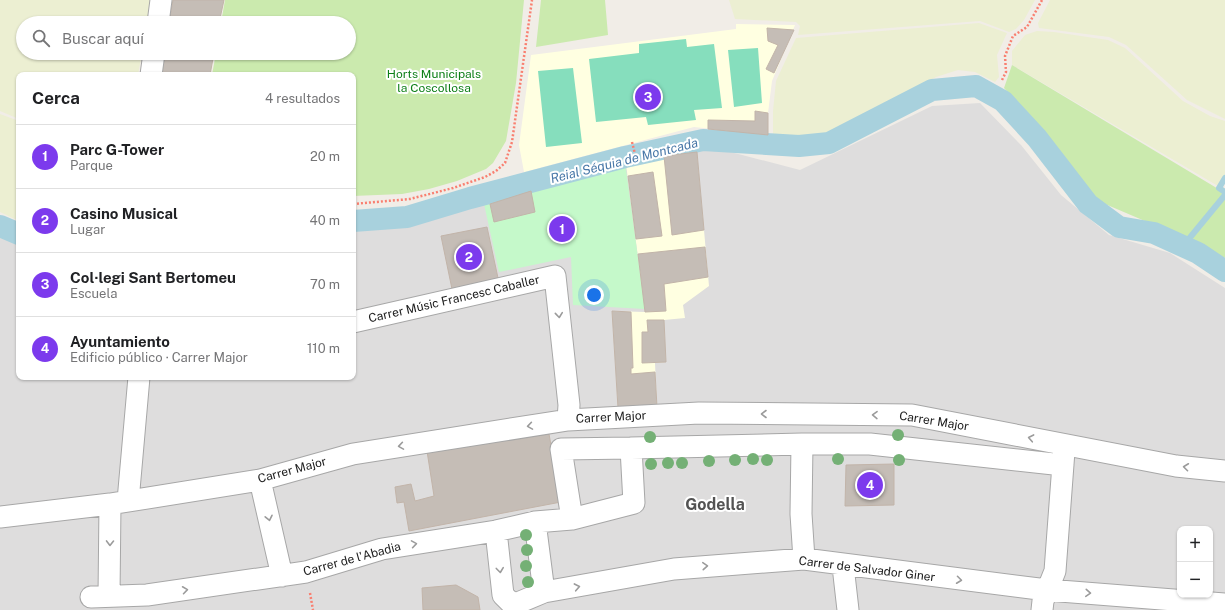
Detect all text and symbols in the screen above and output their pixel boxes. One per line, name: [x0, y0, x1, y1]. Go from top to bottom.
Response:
search box: [16, 16, 356, 60]
icon: search: [30, 27, 52, 49]
text: Buscar aquí: [62, 30, 144, 47]
park label: Horts Municipals la Coscollosa: [387, 67, 481, 95]
pin: 3: [635, 82, 661, 112]
text: Cerca: [32, 88, 80, 108]
text: 4 resultados: [265, 91, 340, 106]
water label: Reial Séquia de Montcada: [549, 135, 700, 186]
text: Parc G-Tower: [70, 141, 164, 158]
text: 1: [42, 149, 48, 164]
text: 20 m: [310, 149, 340, 164]
text: Parque: [70, 158, 113, 173]
text: Casino Musical: [70, 205, 178, 222]
text: 2: [41, 213, 49, 228]
text: 40 m: [309, 213, 340, 228]
pin: 1: [549, 214, 575, 244]
text: Lugar: [70, 222, 105, 237]
pin: 2: [456, 242, 482, 272]
text: Col·legi Sant Bertomeu: [70, 269, 236, 286]
street label: Carrer Músic Francesc Caballer: [367, 272, 541, 326]
text: 3: [41, 277, 49, 292]
text: 70 m: [310, 277, 340, 292]
your location: [584, 285, 604, 305]
text: Escuela: [70, 286, 118, 301]
one-way arrow: [554, 312, 563, 318]
text: Ayuntamiento: [70, 333, 170, 350]
text: 4: [41, 341, 49, 356]
text: 110 m: [307, 341, 340, 356]
text: Edificio público · Carrer Major: [70, 350, 248, 365]
street label: Carrer Major: [576, 408, 647, 426]
street label: Carrer Major: [898, 409, 970, 433]
one-way arrow: [761, 410, 767, 418]
one-way arrow: [872, 411, 878, 419]
one-way arrow: [527, 421, 533, 430]
one-way arrow: [1028, 434, 1034, 443]
one-way arrow: [398, 441, 404, 450]
street label: Carrer Major: [256, 454, 328, 486]
one-way arrow: [1183, 463, 1189, 472]
pin: 4: [857, 470, 883, 500]
district label: Godella: [685, 495, 745, 514]
one-way arrow: [264, 515, 272, 521]
map controls: [1177, 526, 1213, 598]
button: +: [1177, 526, 1213, 562]
street label: Carrer de l'Abadia: [302, 539, 402, 579]
one-way arrow: [106, 540, 114, 546]
one-way arrow: [411, 540, 417, 548]
street label: Carrer de Salvador Giner: [798, 554, 936, 584]
one-way arrow: [702, 562, 708, 571]
button: −: [1177, 562, 1213, 598]
one-way arrow: [495, 566, 504, 573]
one-way arrow: [956, 575, 962, 584]
one-way arrow: [573, 583, 580, 592]
one-way arrow: [182, 586, 188, 595]
one-way arrow: [1085, 589, 1091, 598]

